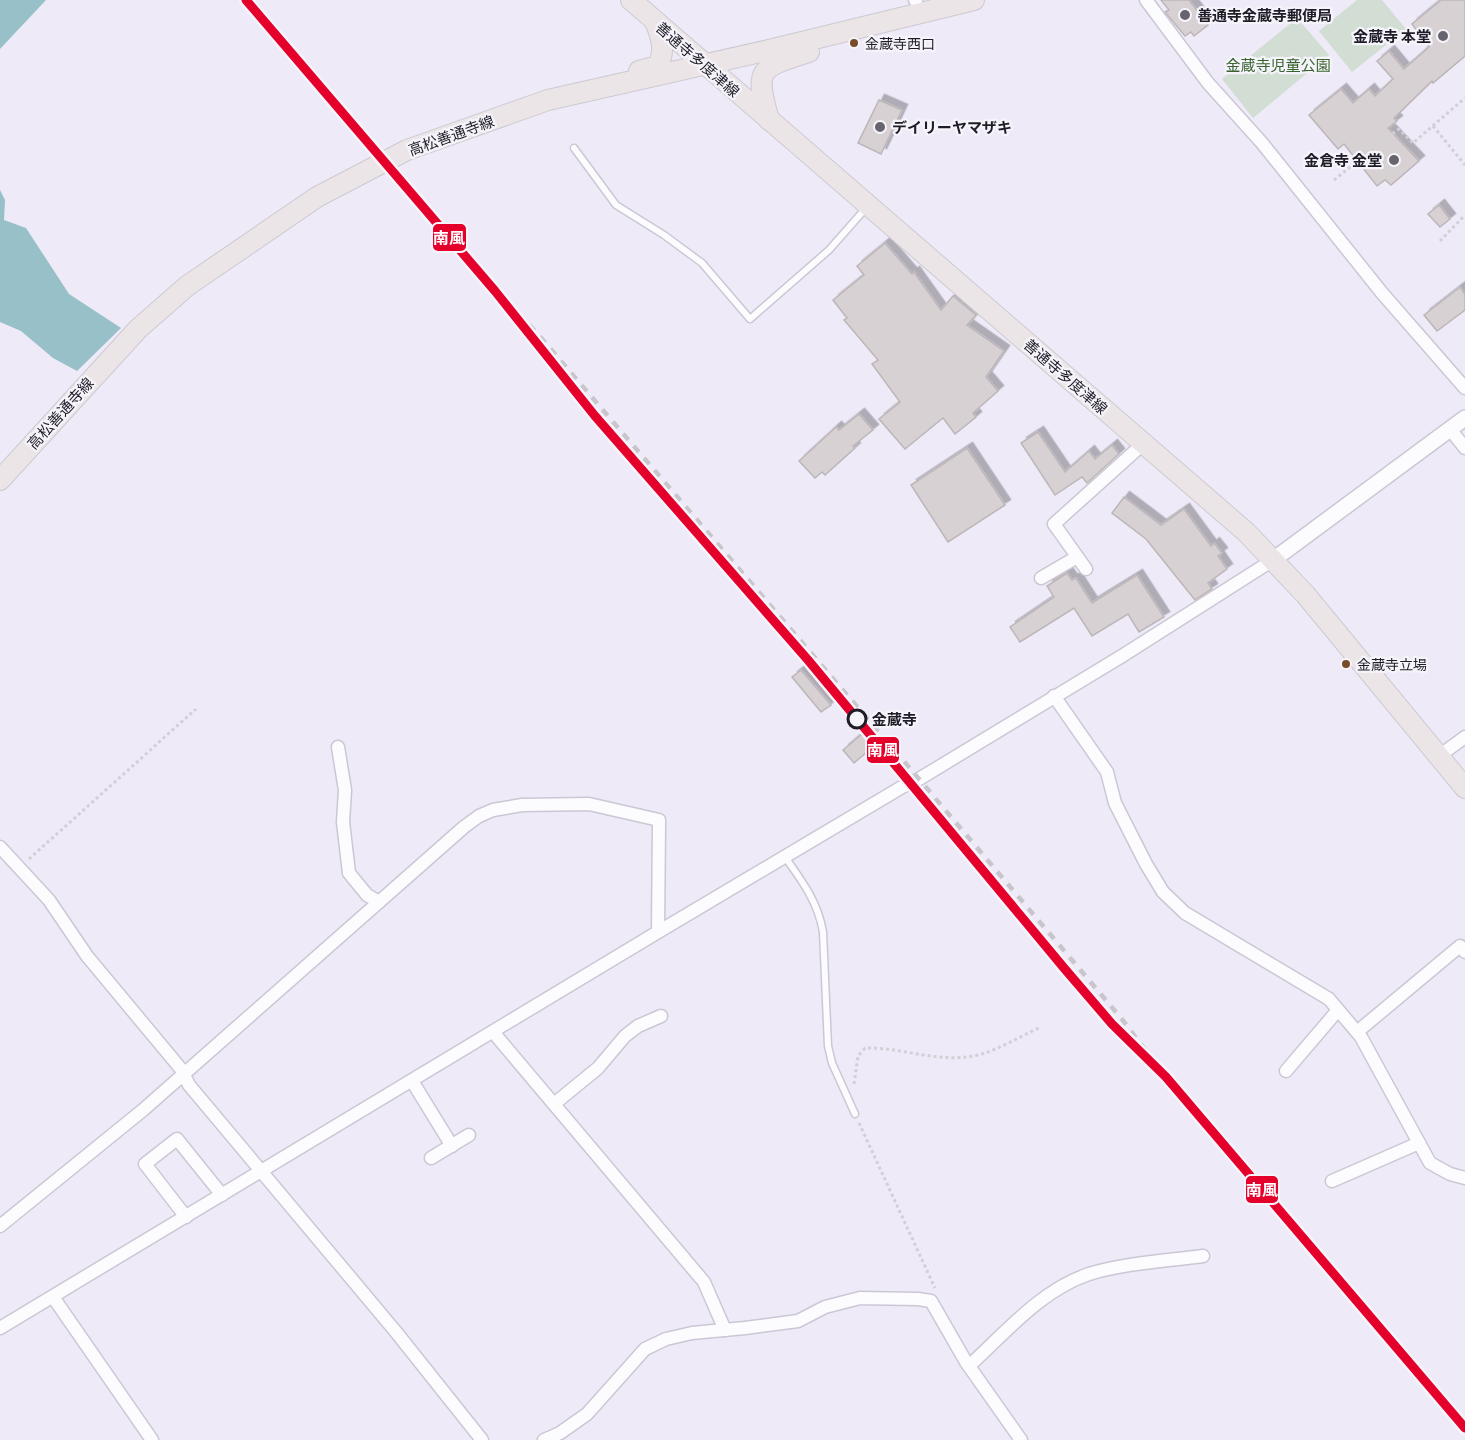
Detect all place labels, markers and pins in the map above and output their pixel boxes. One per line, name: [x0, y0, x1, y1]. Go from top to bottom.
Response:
place label: 善通寺金蔵寺郵便局: [1197, 6, 1332, 24]
marker: 善通寺金蔵寺郵便局: [1178, 8, 1192, 22]
place label: 金蔵寺 本堂: [1353, 27, 1431, 45]
marker: 金蔵寺 本堂: [1436, 29, 1450, 43]
place label: 金蔵寺西口: [865, 35, 935, 52]
marker: 金蔵寺西口: [848, 37, 860, 49]
place label: デイリーヤマザキ: [892, 118, 1012, 136]
marker: デイリーヤマザキ: [873, 120, 887, 134]
place label: 金倉寺 金堂: [1304, 151, 1382, 169]
marker: 金倉寺 金堂: [1387, 153, 1401, 167]
place label: 金蔵寺立場: [1357, 656, 1427, 673]
marker: 金蔵寺立場: [1340, 658, 1352, 670]
marker: 金蔵寺: [847, 709, 867, 729]
place label: 金蔵寺: [872, 710, 917, 728]

